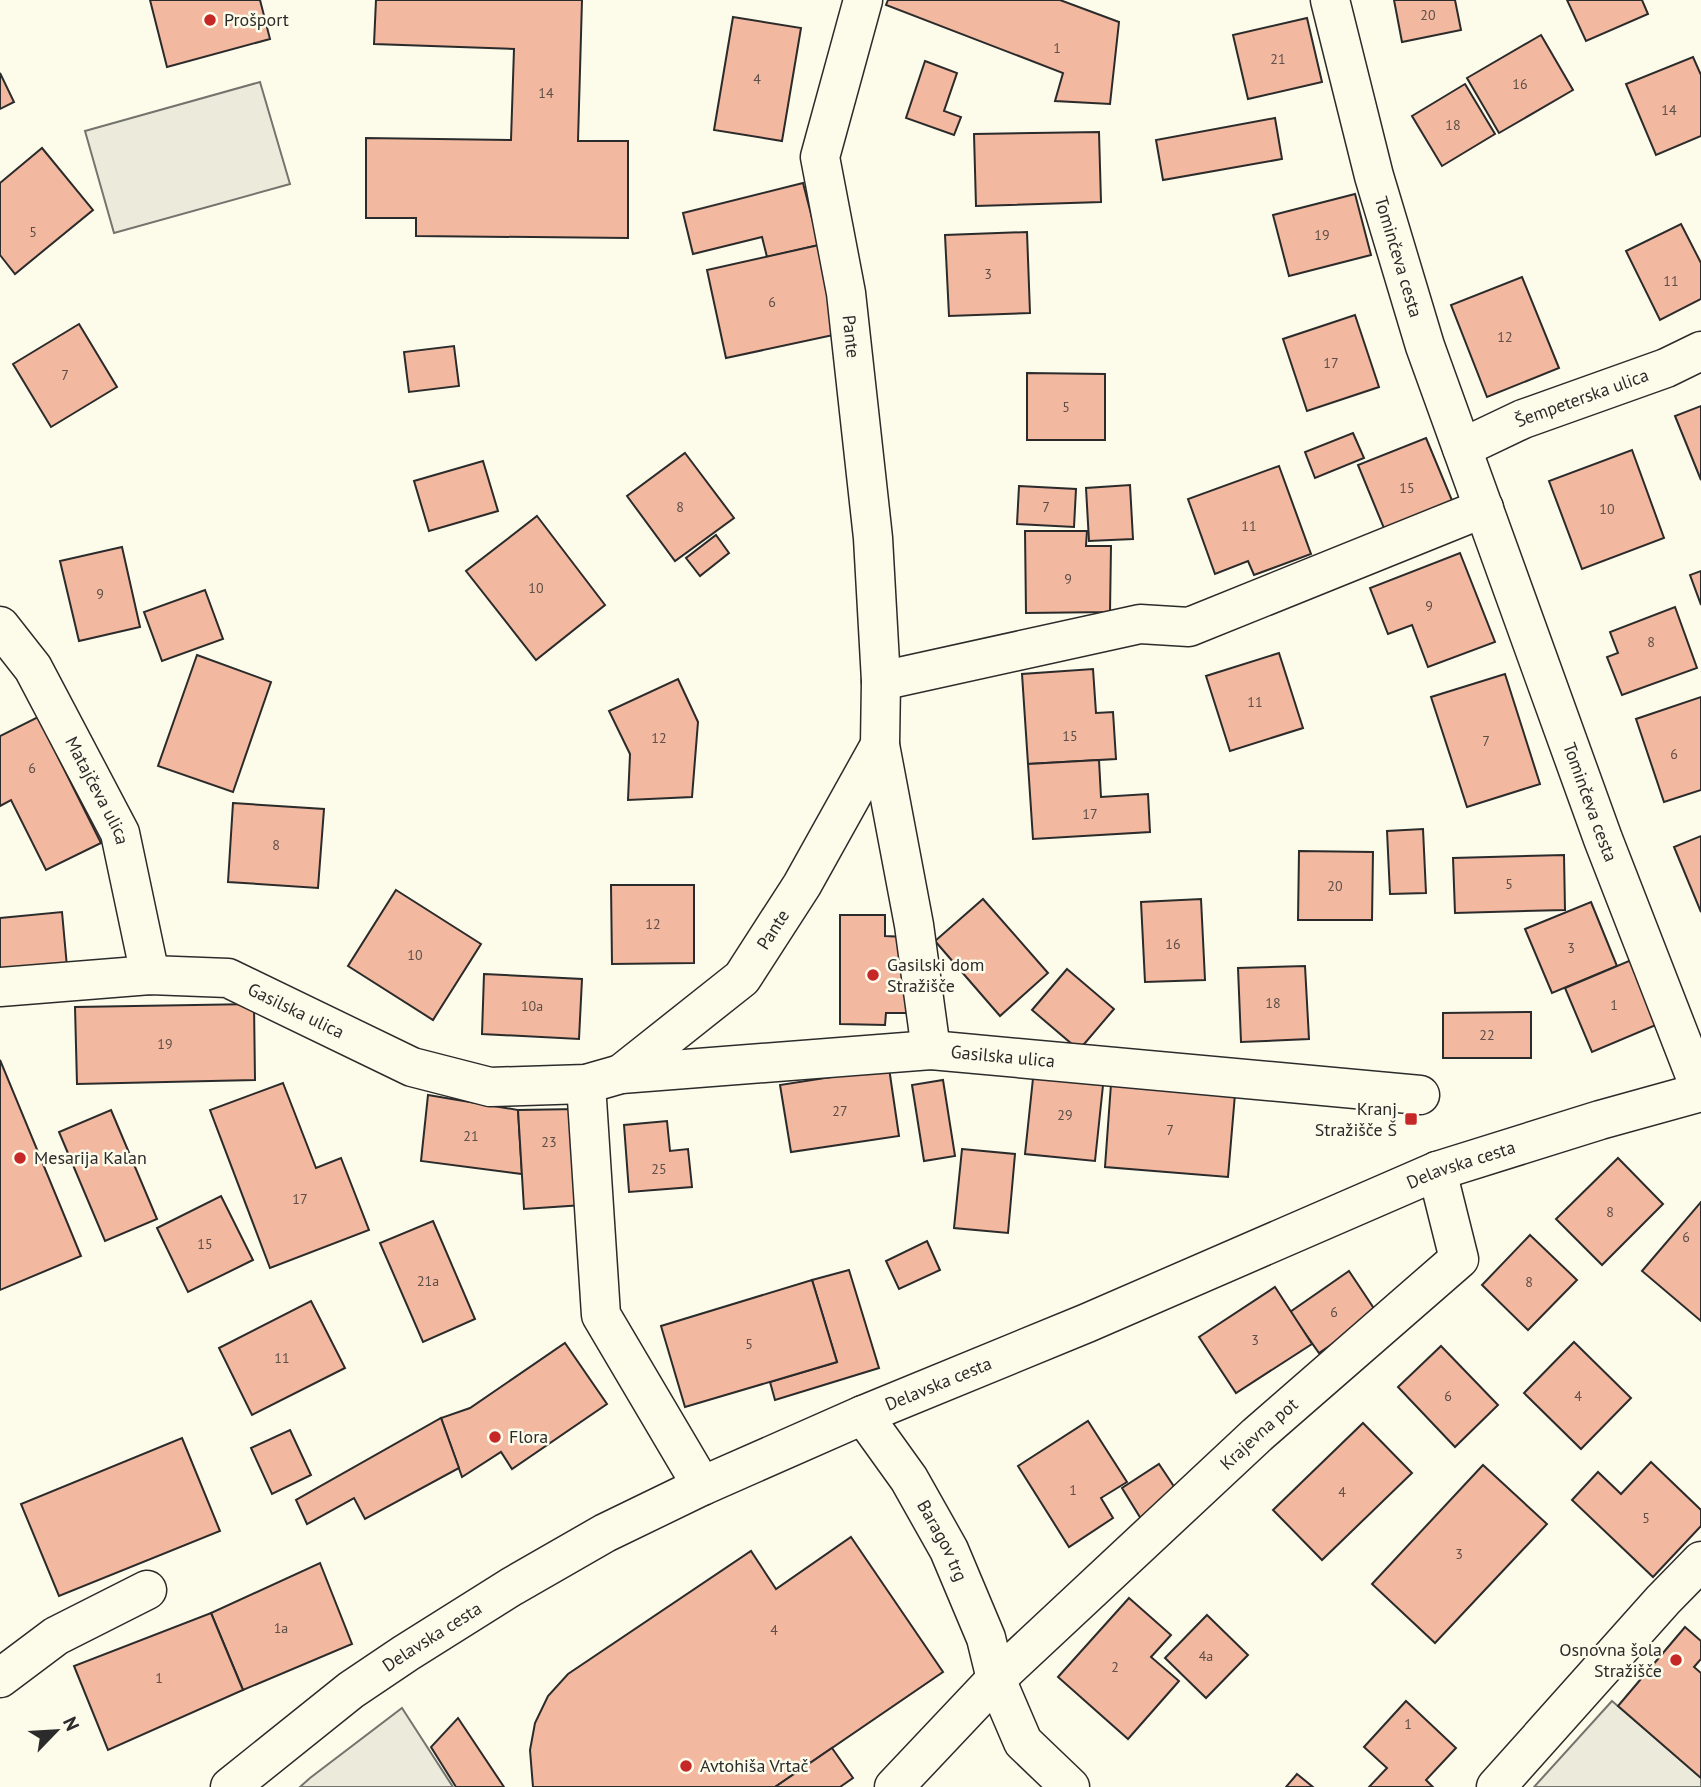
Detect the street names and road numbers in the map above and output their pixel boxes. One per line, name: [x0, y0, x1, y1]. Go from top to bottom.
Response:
street label: Tominčeva cesta: [1370, 194, 1428, 320]
street label: Pante: [837, 314, 865, 359]
street label: Šempeterska ulica: [1511, 363, 1652, 432]
street label: Matajčeva ulica: [60, 732, 134, 846]
street label: Tominčeva cesta: [1558, 739, 1623, 865]
street label: Pante: [751, 905, 794, 954]
street label: Gasilska ulica: [244, 977, 348, 1044]
street label: Gasilska ulica: [950, 1040, 1056, 1072]
street label: Delavska cesta: [1403, 1135, 1518, 1194]
street label: Delavska cesta: [881, 1351, 995, 1416]
street label: Krajevna pot: [1215, 1393, 1302, 1475]
street label: Baragov trg: [912, 1496, 973, 1585]
street label: Delavska cesta: [378, 1596, 486, 1677]

